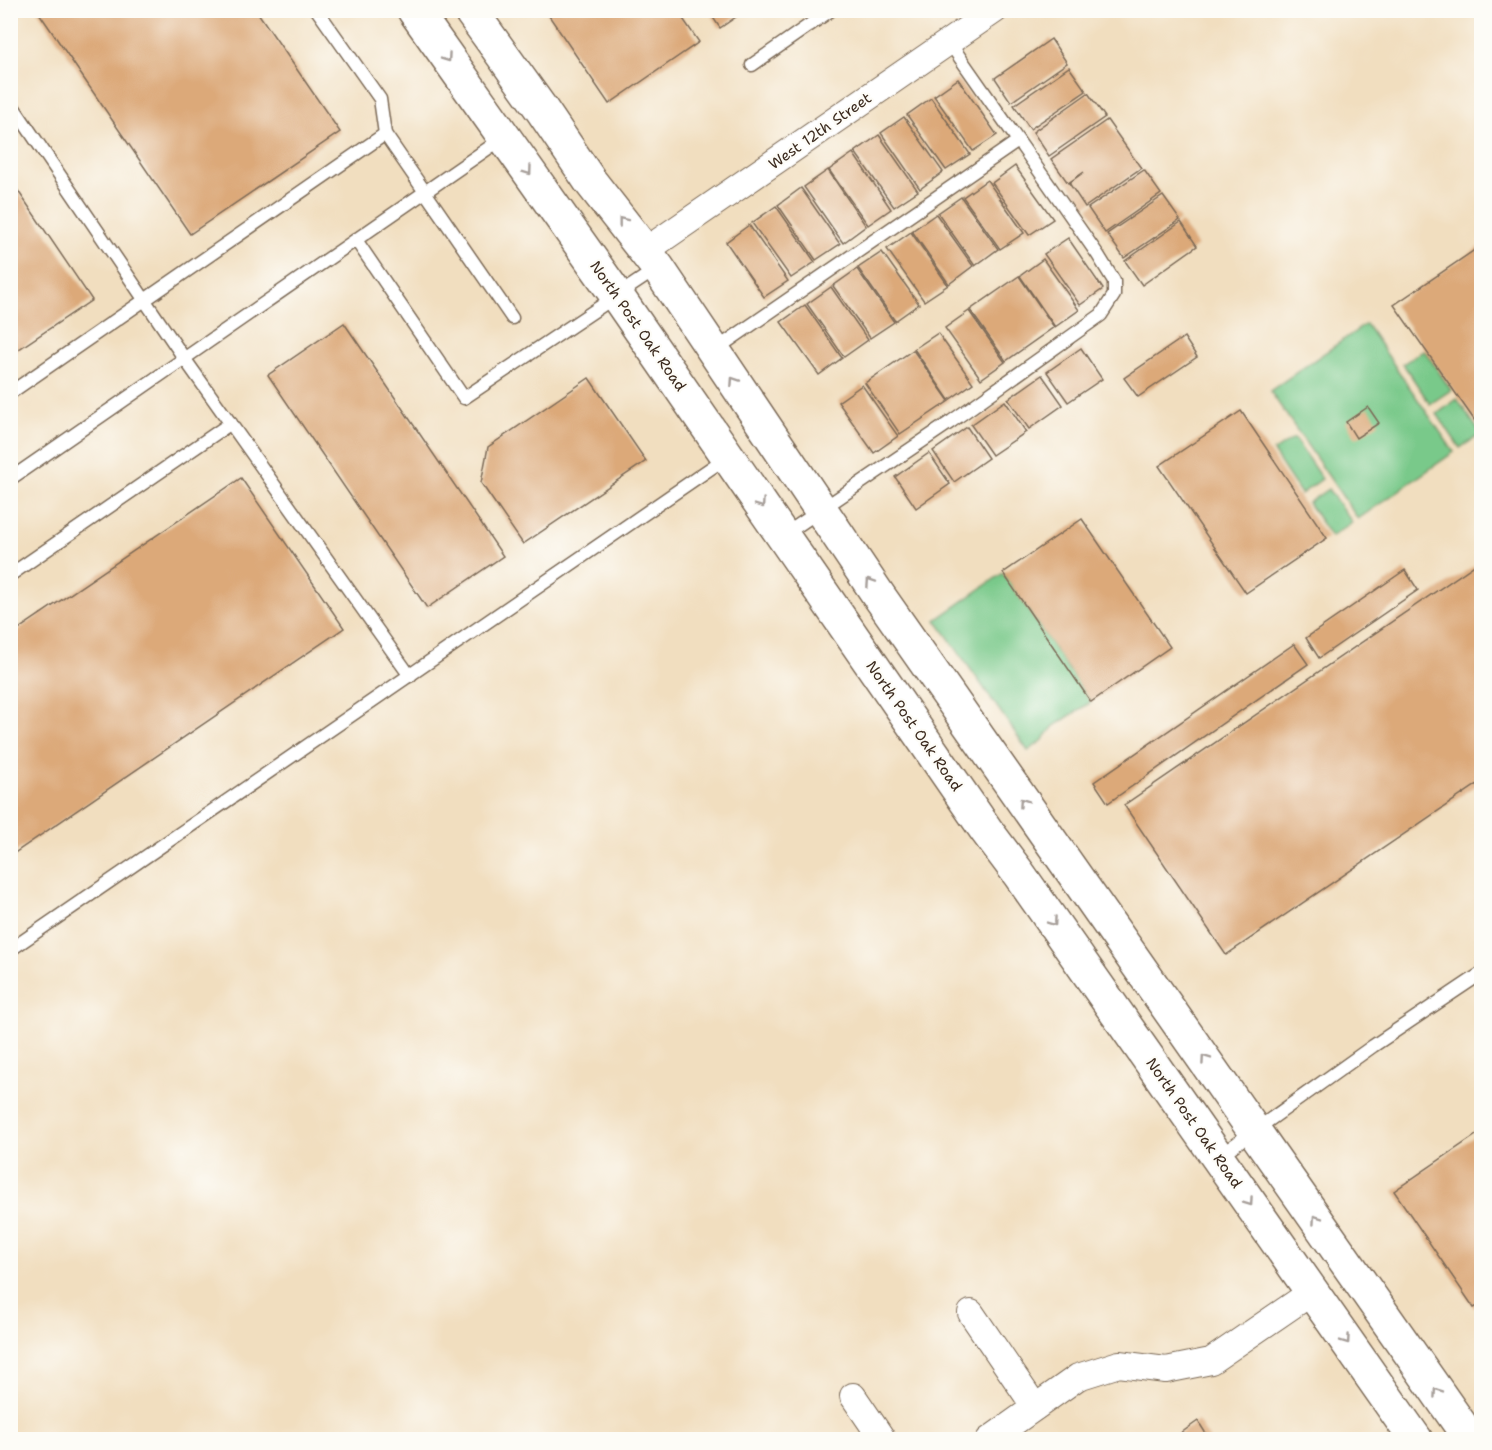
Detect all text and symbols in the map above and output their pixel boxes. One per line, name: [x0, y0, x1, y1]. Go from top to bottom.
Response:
one-way arrow: [440, 52, 451, 63]
street label: West 12th Street: [765, 88, 875, 174]
one-way arrow: [521, 164, 532, 175]
one-way arrow: [618, 217, 629, 228]
street label: North Post Oak Road: [585, 257, 691, 396]
one-way arrow: [730, 376, 741, 387]
one-way arrow: [754, 497, 765, 508]
one-way arrow: [866, 578, 877, 589]
street label: North Post Oak Road: [861, 657, 967, 796]
one-way arrow: [1019, 798, 1030, 809]
one-way arrow: [1046, 915, 1057, 926]
street label: North Post Oak Road: [1141, 1054, 1247, 1193]
one-way arrow: [1201, 1055, 1212, 1066]
one-way arrow: [1242, 1196, 1253, 1207]
one-way arrow: [1312, 1215, 1323, 1226]
one-way arrow: [1339, 1334, 1350, 1345]
one-way arrow: [1433, 1387, 1444, 1398]

